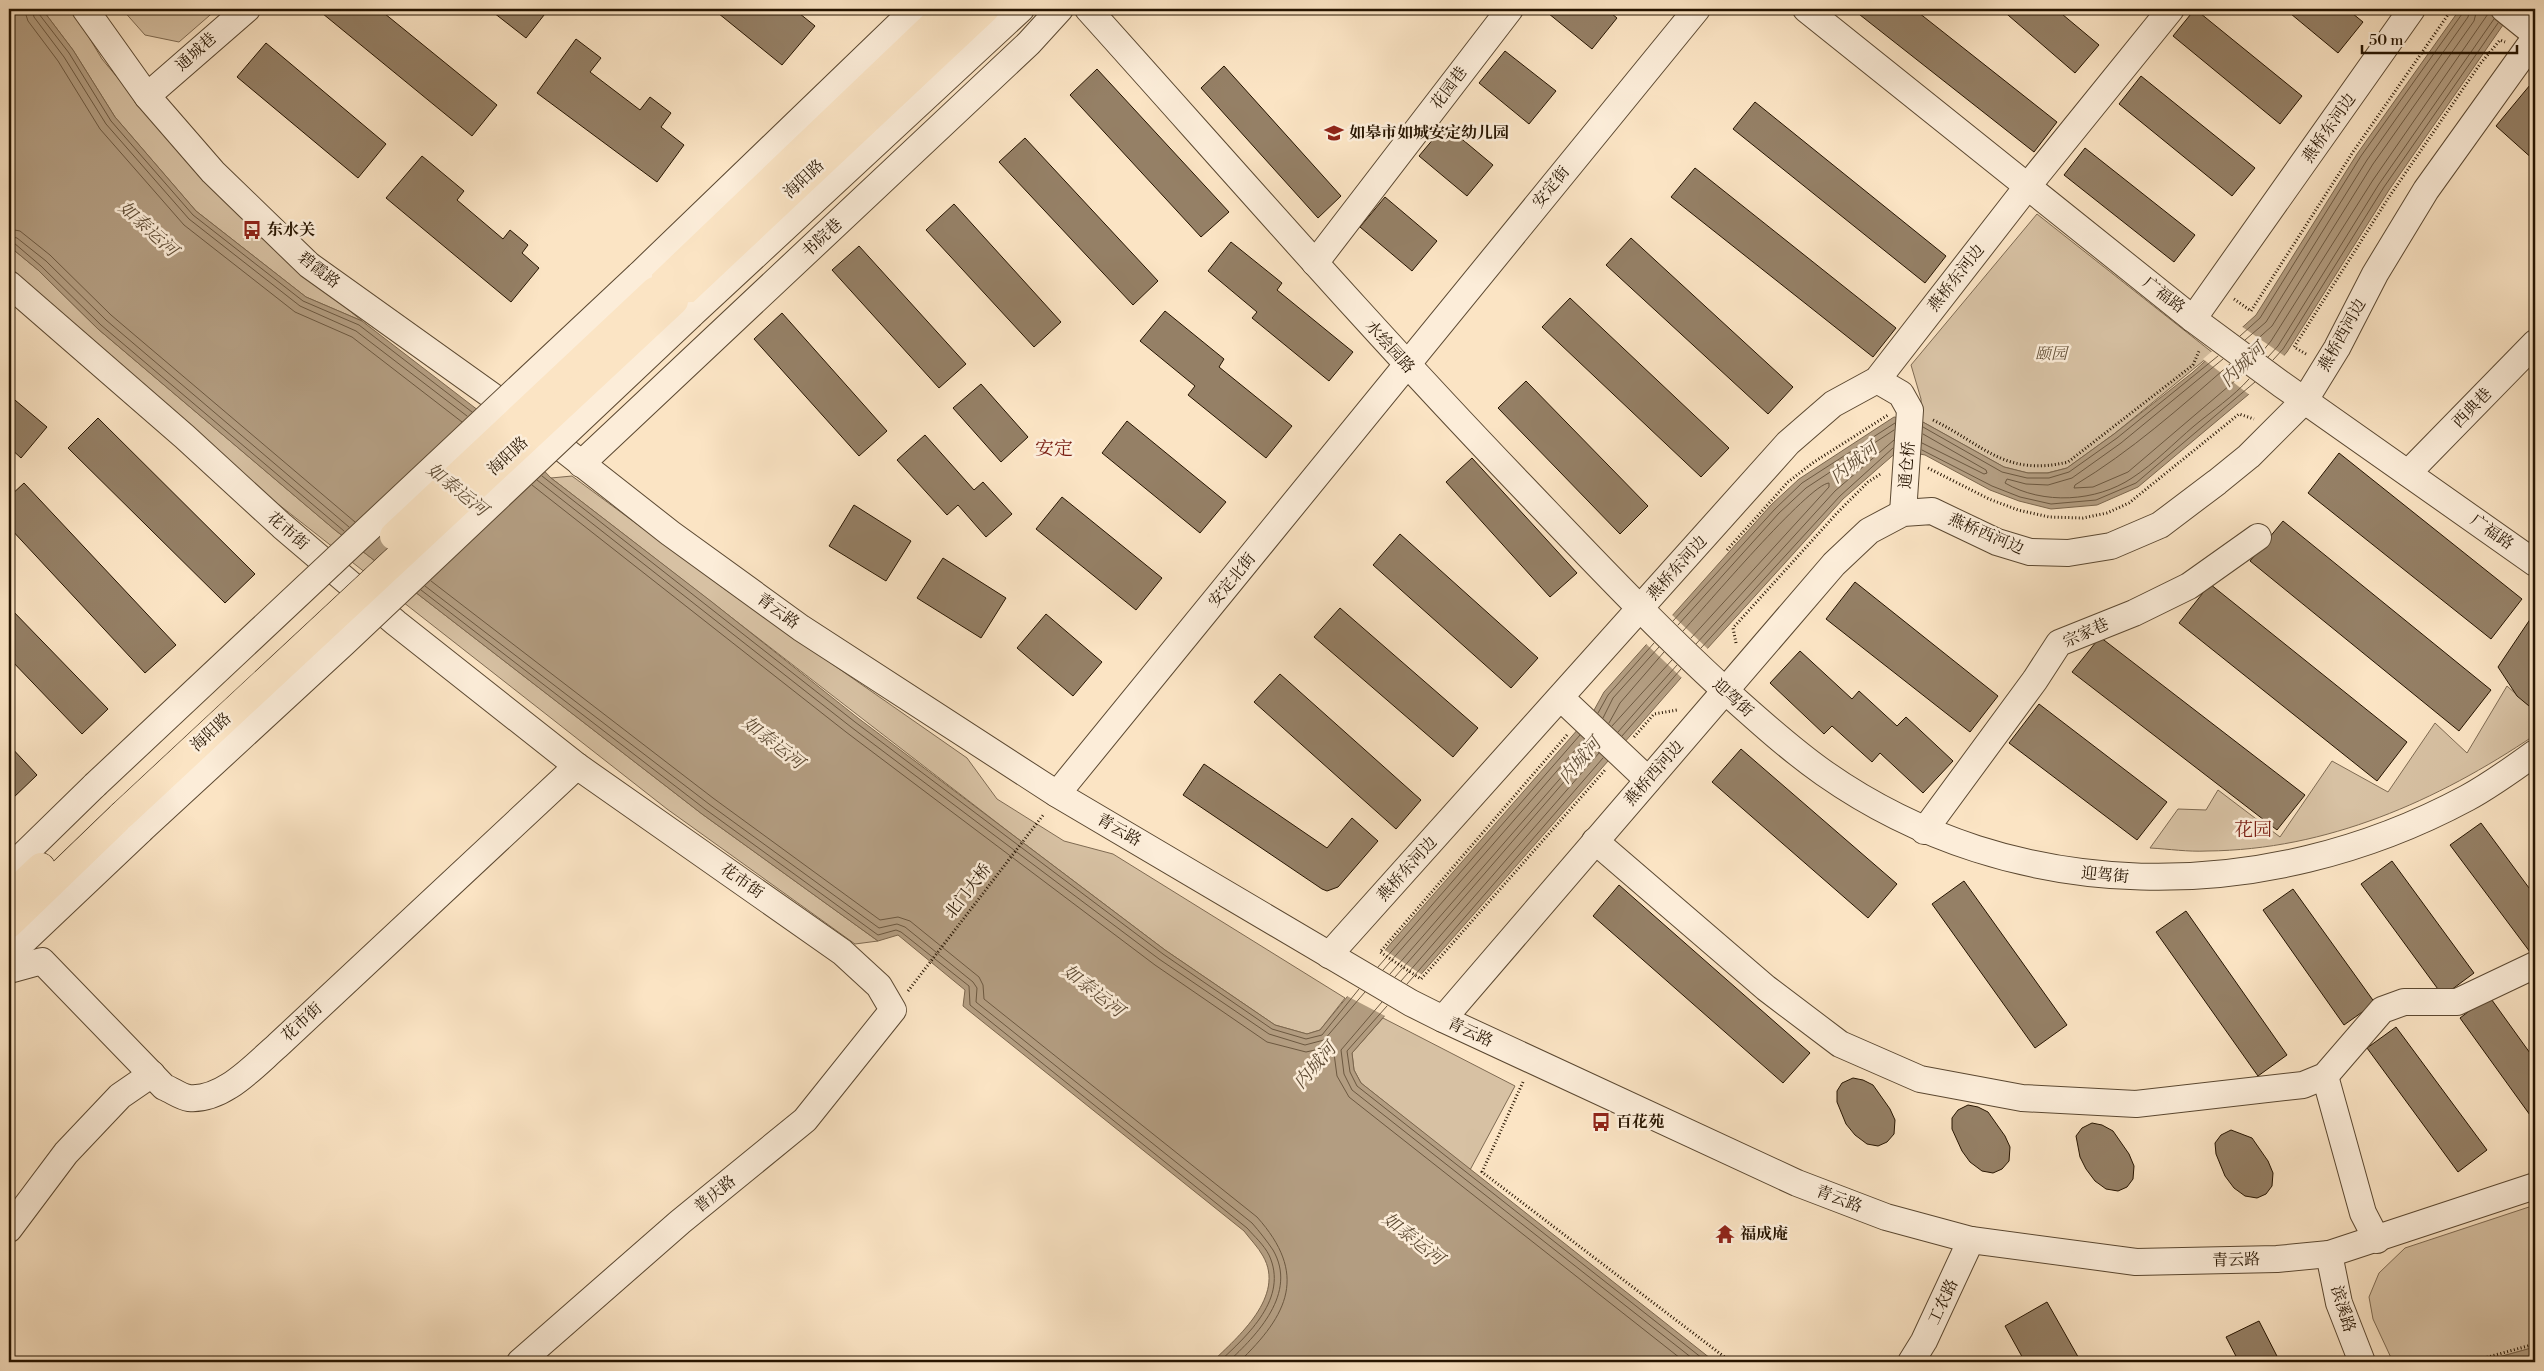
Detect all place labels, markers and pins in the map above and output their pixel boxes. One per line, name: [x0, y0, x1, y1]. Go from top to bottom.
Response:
school or university icon: 如皋市如城安定幼儿园: [1323, 122, 1345, 144]
place label: 如皋市如城安定幼儿园: [1349, 123, 1509, 143]
bus stop icon: 东水关: [241, 219, 263, 241]
place label: 东水关: [267, 220, 315, 240]
bus stop icon: 百花苑: [1590, 1111, 1612, 1133]
place label: 百花苑: [1616, 1112, 1665, 1132]
temple icon: 福成庵: [1714, 1223, 1736, 1245]
place label: 福成庵: [1740, 1224, 1788, 1244]

